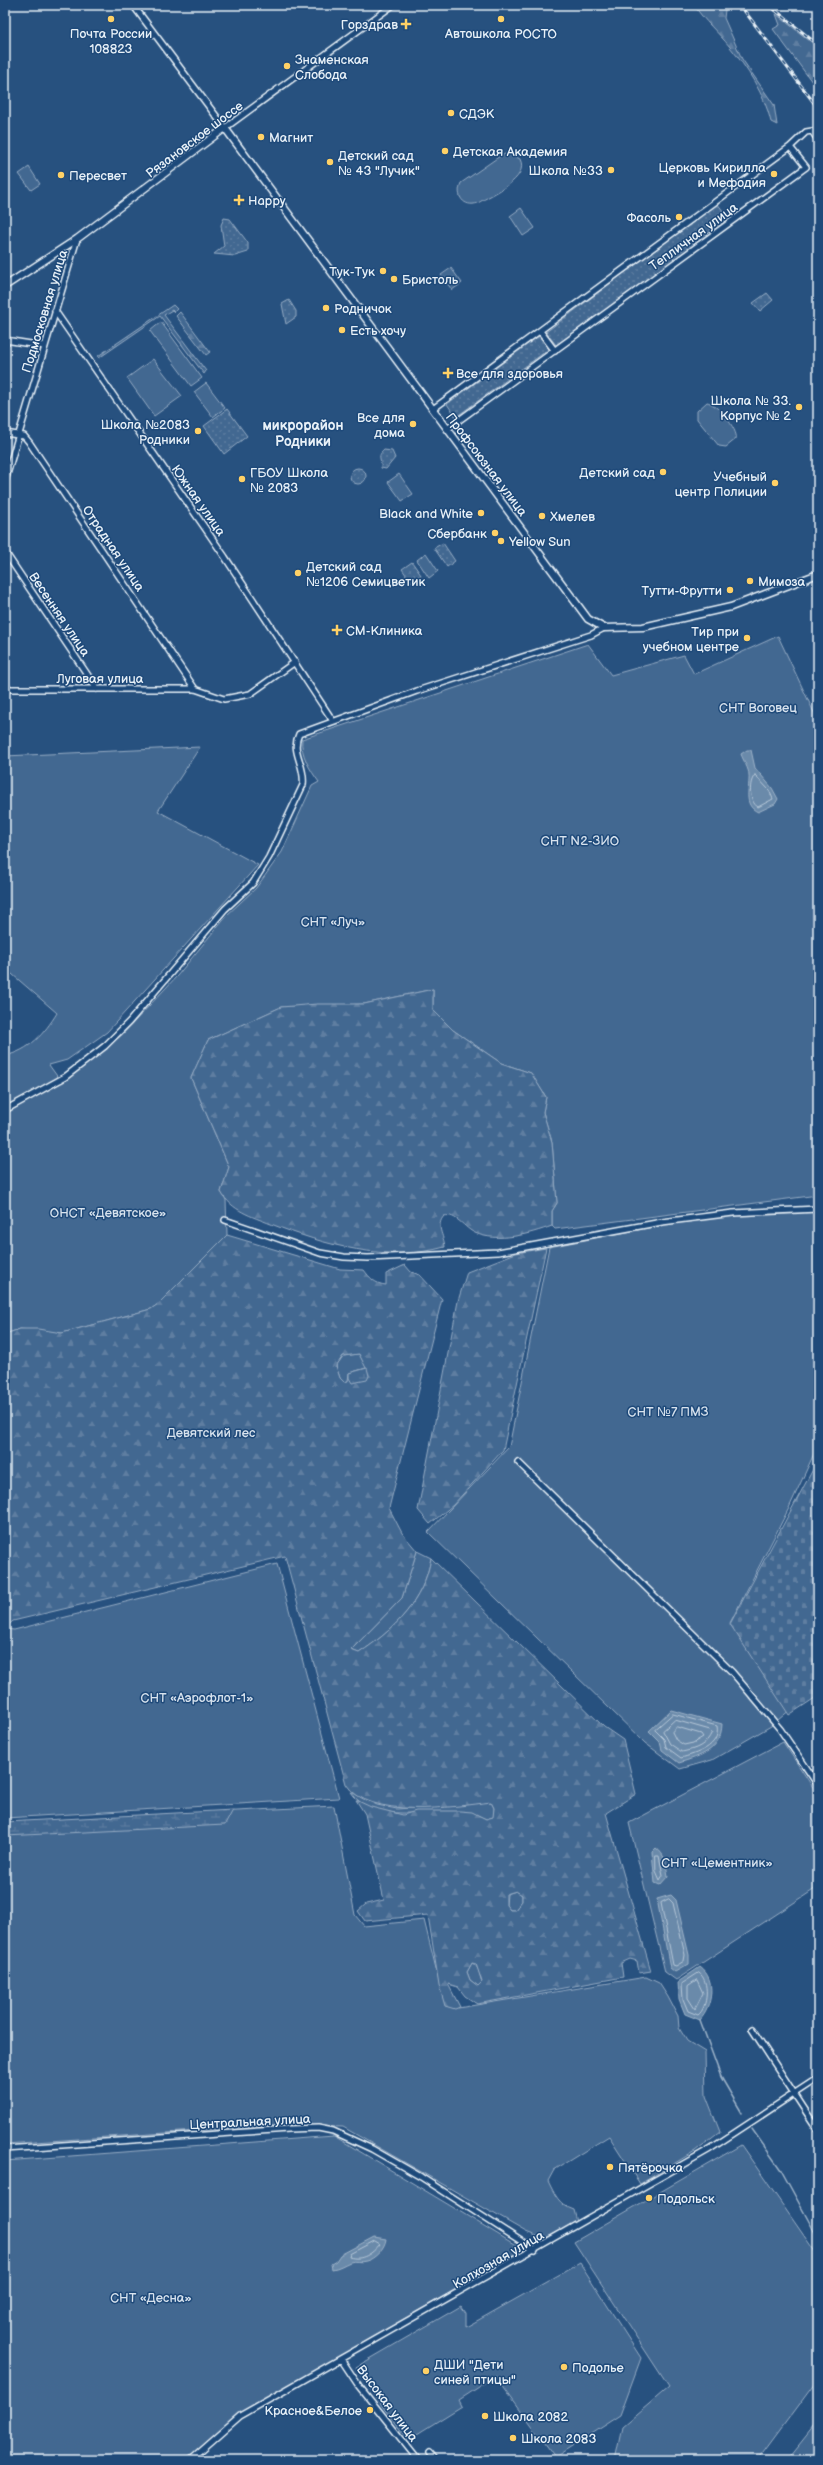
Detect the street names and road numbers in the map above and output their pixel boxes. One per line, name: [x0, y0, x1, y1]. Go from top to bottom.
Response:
street label: Рязановское шоссе: [143, 98, 246, 182]
street label: Тепличная улица: [646, 199, 741, 274]
street label: Подмосковная улица: [19, 248, 71, 375]
street label: Профсоюзная улица: [442, 410, 531, 520]
street label: Южная улица: [168, 462, 229, 540]
street label: Отрадная улица: [79, 503, 148, 595]
street label: Весенняя улица: [25, 570, 93, 660]
street label: Луговая улица: [56, 671, 144, 687]
street label: Центральная улица: [189, 2111, 311, 2133]
street label: Колхозная улица: [450, 2227, 547, 2293]
street label: Высокая улица: [353, 2362, 421, 2445]

